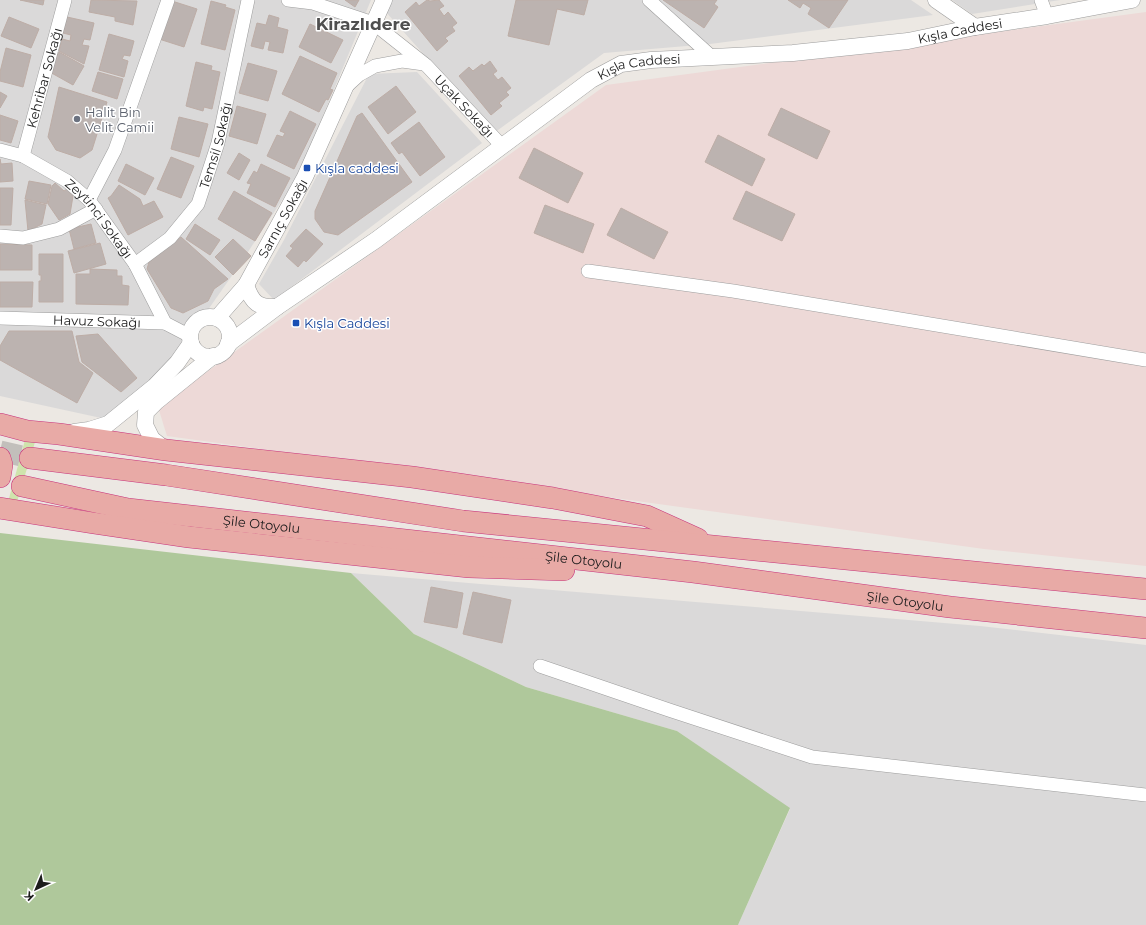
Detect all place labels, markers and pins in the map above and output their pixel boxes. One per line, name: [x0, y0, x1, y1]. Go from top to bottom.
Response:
place label: Halit Bin Velit Camii: [85, 104, 154, 135]
marker: Halit Bin Velit Camii: [72, 114, 82, 124]
place label: Kışla caddesi: [315, 160, 399, 176]
marker: Kışla caddesi: [302, 163, 312, 173]
place label: Kışla Caddesi: [304, 315, 390, 331]
marker: Kışla Caddesi: [291, 318, 301, 328]

